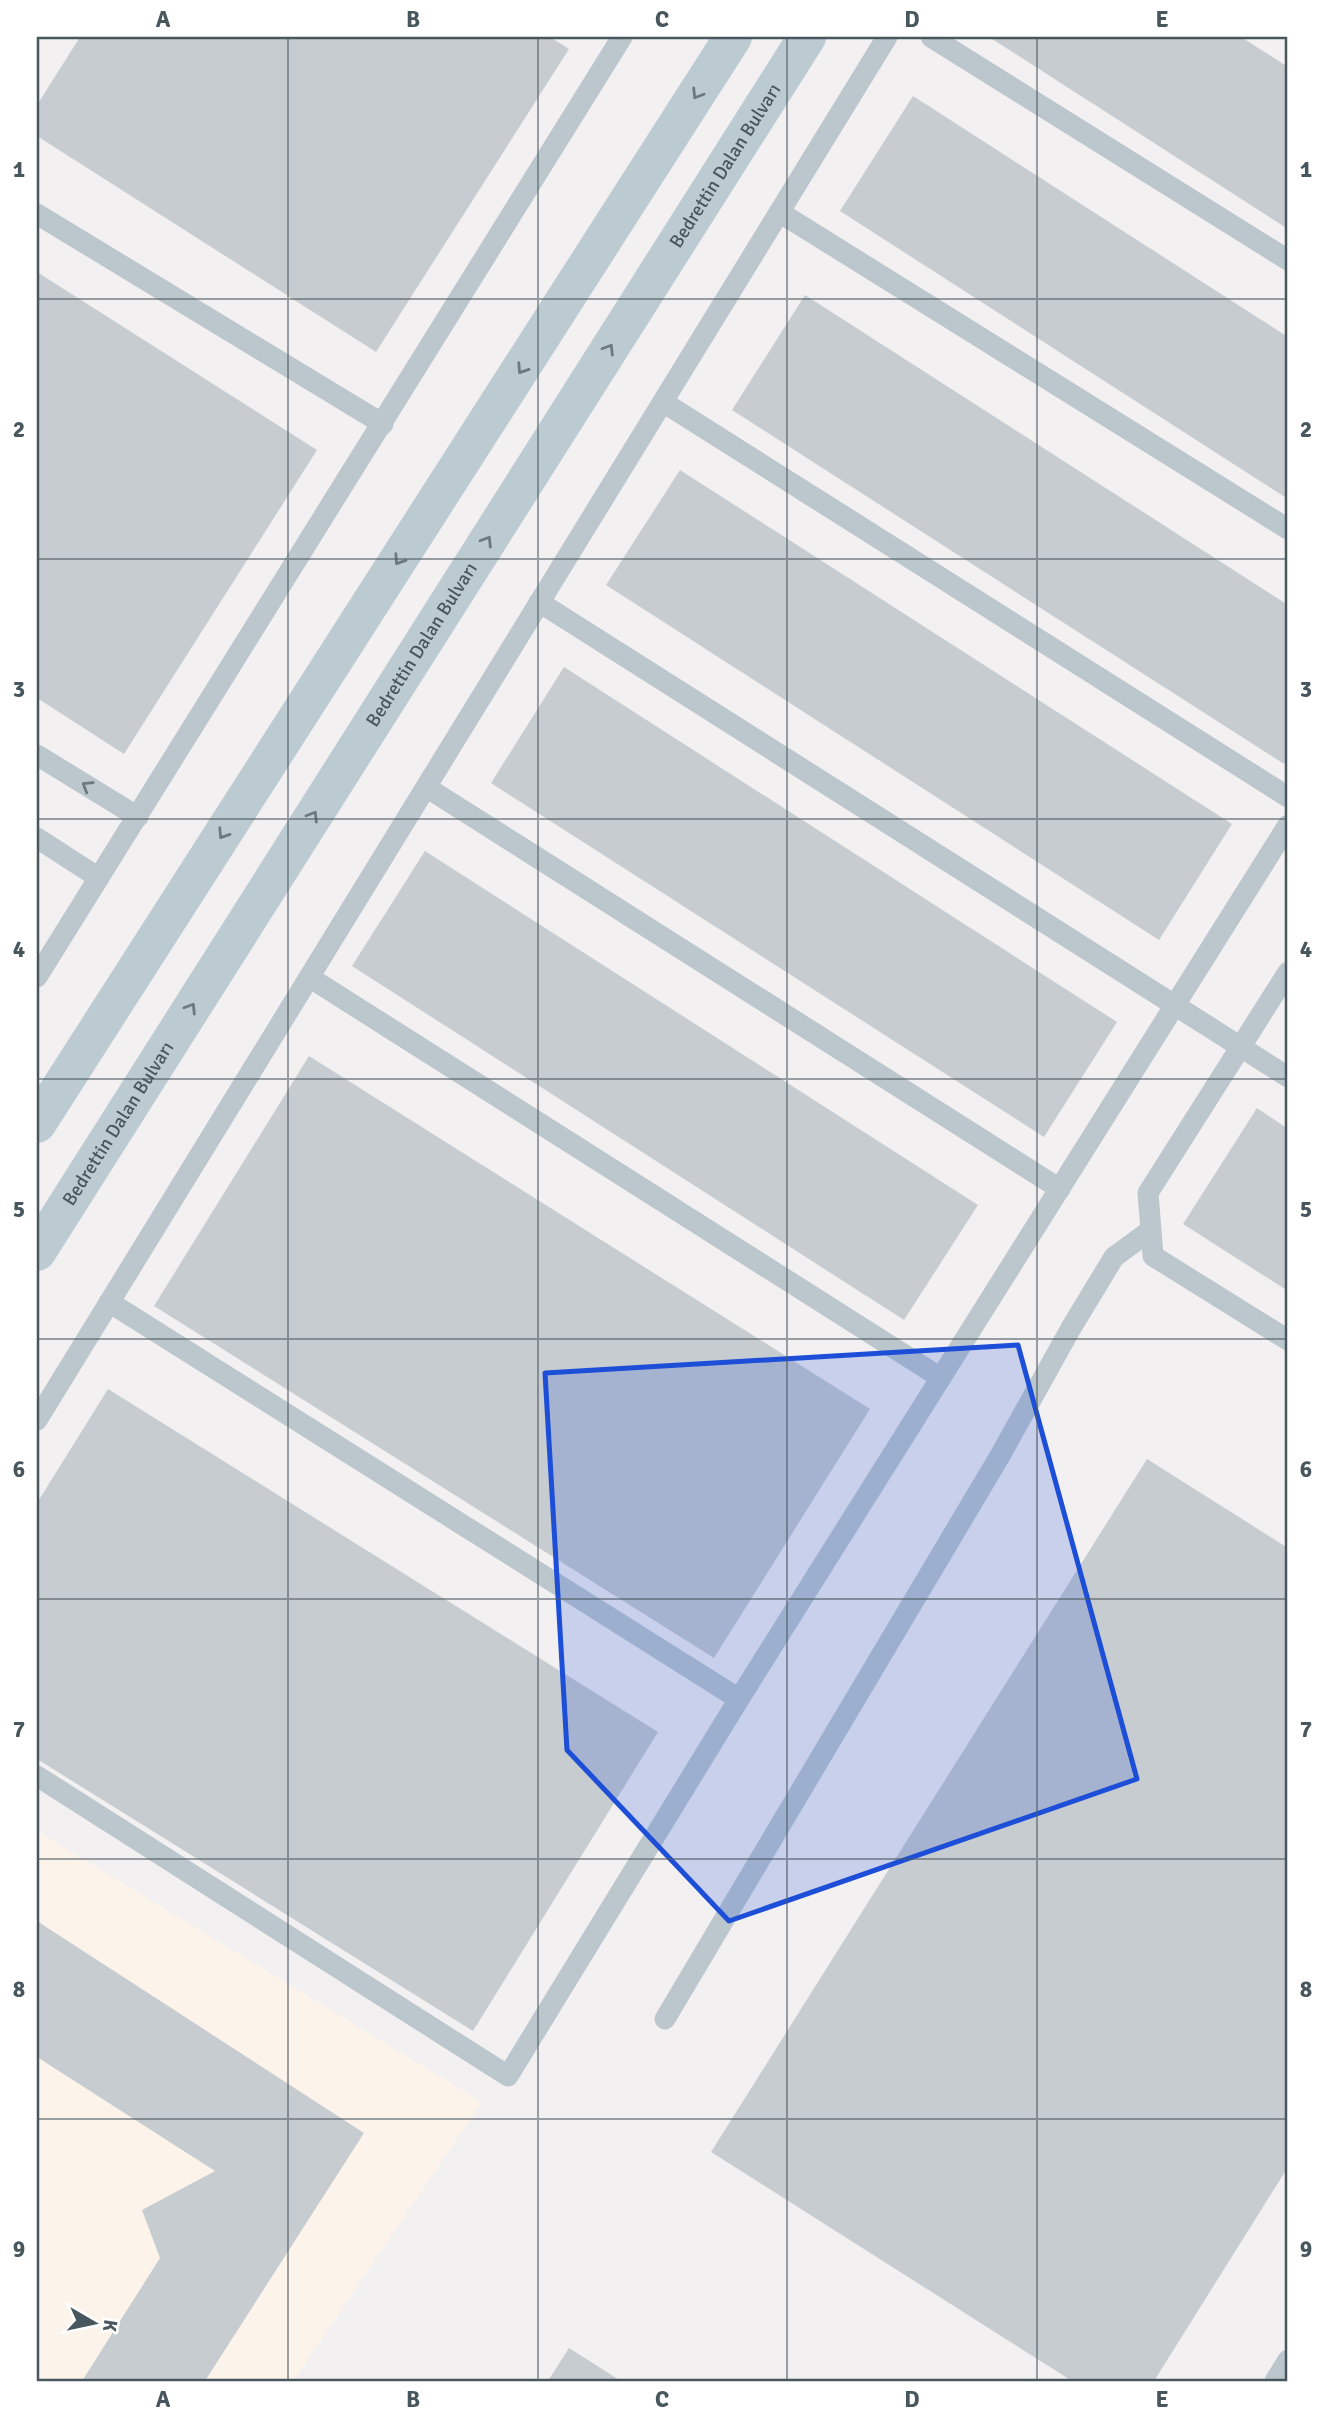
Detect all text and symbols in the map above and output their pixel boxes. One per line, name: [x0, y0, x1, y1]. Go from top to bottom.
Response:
text: A: [156, 5, 171, 34]
text: B: [406, 5, 420, 34]
text: C: [655, 5, 669, 34]
text: D: [904, 5, 920, 34]
text: E: [1155, 5, 1169, 34]
street label: Bedrettin Dalan Bulvarı: [664, 79, 786, 252]
one-way arrow: [692, 87, 705, 100]
text: 1: [13, 155, 25, 184]
text: 1: [1300, 155, 1312, 184]
one-way arrow: [601, 344, 614, 357]
one-way arrow: [517, 361, 530, 374]
text: 2: [13, 415, 25, 444]
text: 2: [1300, 415, 1312, 444]
one-way arrow: [479, 536, 492, 549]
one-way arrow: [394, 553, 407, 566]
street label: Bedrettin Dalan Bulvarı: [361, 558, 483, 731]
text: 3: [13, 675, 25, 704]
text: 3: [1300, 675, 1312, 704]
one-way arrow: [82, 782, 95, 795]
one-way arrow: [305, 811, 318, 824]
one-way arrow: [218, 827, 231, 840]
text: 4: [13, 935, 25, 964]
text: 4: [1300, 935, 1312, 964]
one-way arrow: [183, 1003, 196, 1016]
street label: Bedrettin Dalan Bulvarı: [57, 1037, 179, 1210]
text: 5: [13, 1195, 25, 1224]
text: 5: [1300, 1195, 1312, 1224]
text: 6: [13, 1455, 25, 1484]
text: 6: [1300, 1455, 1312, 1484]
text: 7: [13, 1715, 25, 1744]
text: 7: [1300, 1715, 1312, 1744]
text: 8: [13, 1975, 25, 2004]
text: 8: [1300, 1975, 1312, 2004]
text: 9: [13, 2235, 25, 2264]
text: 9: [1300, 2235, 1312, 2264]
north arrow: [60, 2288, 130, 2358]
text: K: [97, 2318, 123, 2333]
text: A: [156, 2385, 171, 2414]
text: B: [406, 2385, 420, 2414]
text: C: [655, 2385, 669, 2414]
text: D: [904, 2385, 920, 2414]
text: E: [1155, 2385, 1169, 2414]

